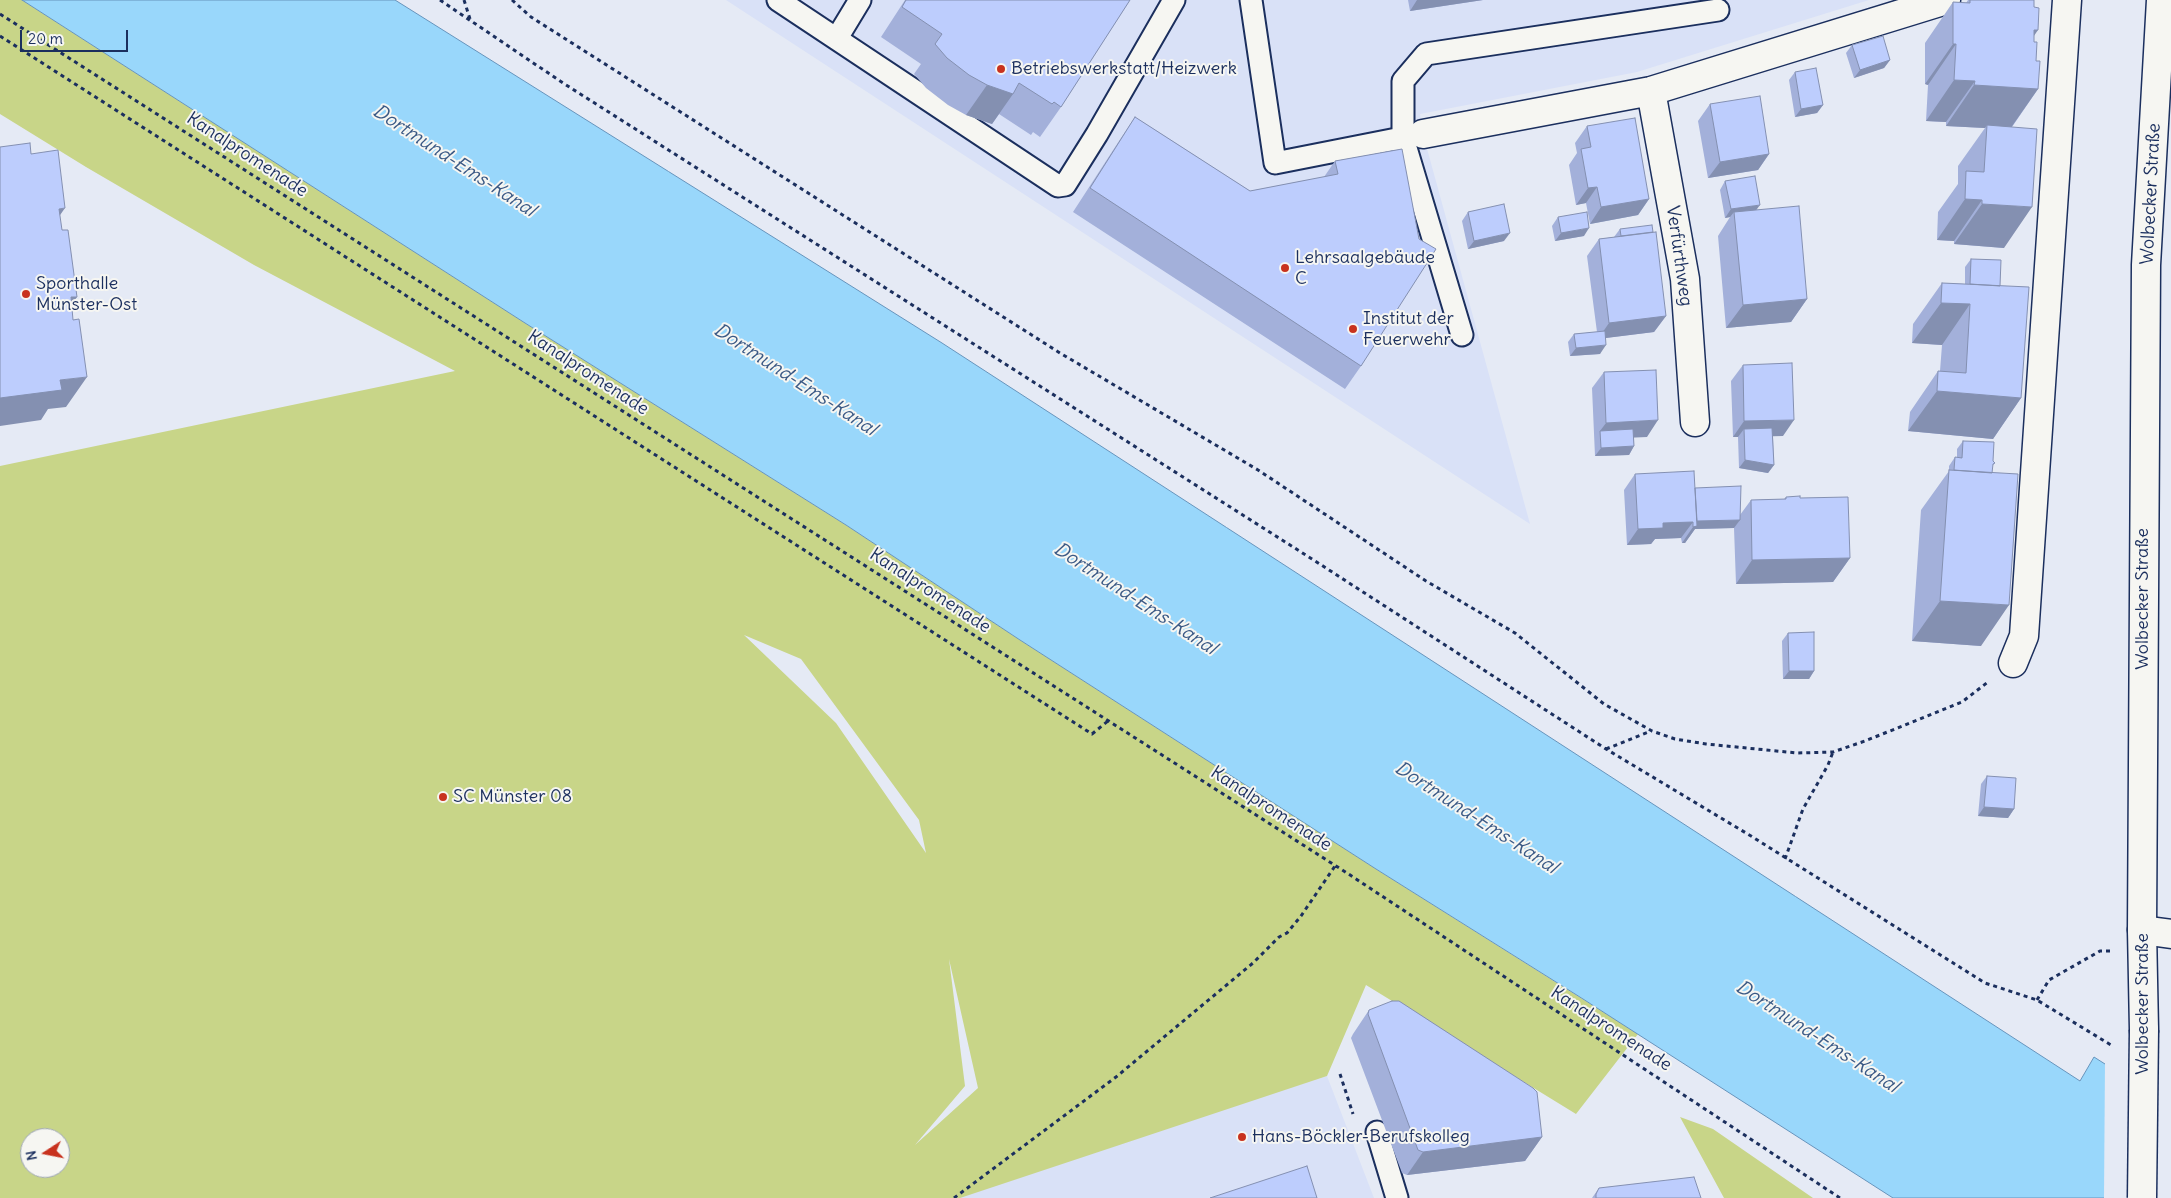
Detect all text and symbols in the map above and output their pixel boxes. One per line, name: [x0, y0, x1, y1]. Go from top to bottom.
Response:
scale bar: [22, 20, 130, 52]
text: 20 m: [28, 29, 63, 48]
place label: Betriebswerkstatt/Heizwerk: [1011, 58, 1237, 80]
marker: Betriebswerkstatt/Heizwerk: [995, 63, 1007, 75]
water label: Dortmund-Ems-Kanal: [369, 100, 539, 222]
street label: Kanalpromenade: [182, 108, 312, 202]
street label: Wolbecker Straße: [2137, 123, 2165, 265]
street label: Verfürthweg: [1661, 204, 1697, 308]
place label: Lehrsaalgebäude C: [1295, 247, 1435, 290]
marker: Lehrsaalgebäude C: [1279, 262, 1291, 274]
place label: Sporthalle Münster-Ost: [36, 273, 137, 316]
marker: Sporthalle Münster-Ost: [20, 288, 32, 300]
place label: Institut der Feuerwehr: [1363, 308, 1454, 350]
water label: Dortmund-Ems-Kanal: [710, 319, 880, 441]
marker: Institut der Feuerwehr: [1347, 323, 1359, 335]
street label: Kanalpromenade: [523, 326, 653, 420]
street label: Wolbecker Straße: [2132, 528, 2154, 670]
water label: Dortmund-Ems-Kanal: [1050, 538, 1220, 660]
street label: Kanalpromenade: [865, 544, 995, 638]
water label: Dortmund-Ems-Kanal: [1391, 757, 1561, 879]
street label: Kanalpromenade: [1206, 762, 1336, 856]
place label: SC Münster 08: [453, 786, 572, 808]
marker: SC Münster 08: [437, 791, 449, 803]
street label: Wolbecker Straße: [2132, 933, 2154, 1075]
water label: Dortmund-Ems-Kanal: [1732, 976, 1902, 1098]
street label: Kanalpromenade: [1546, 982, 1676, 1076]
place label: Hans-Böckler-Berufskolleg: [1252, 1126, 1470, 1148]
north arrow: [20, 1128, 70, 1178]
marker: Hans-Böckler-Berufskolleg: [1236, 1131, 1248, 1143]
text: N: [21, 1149, 41, 1162]

